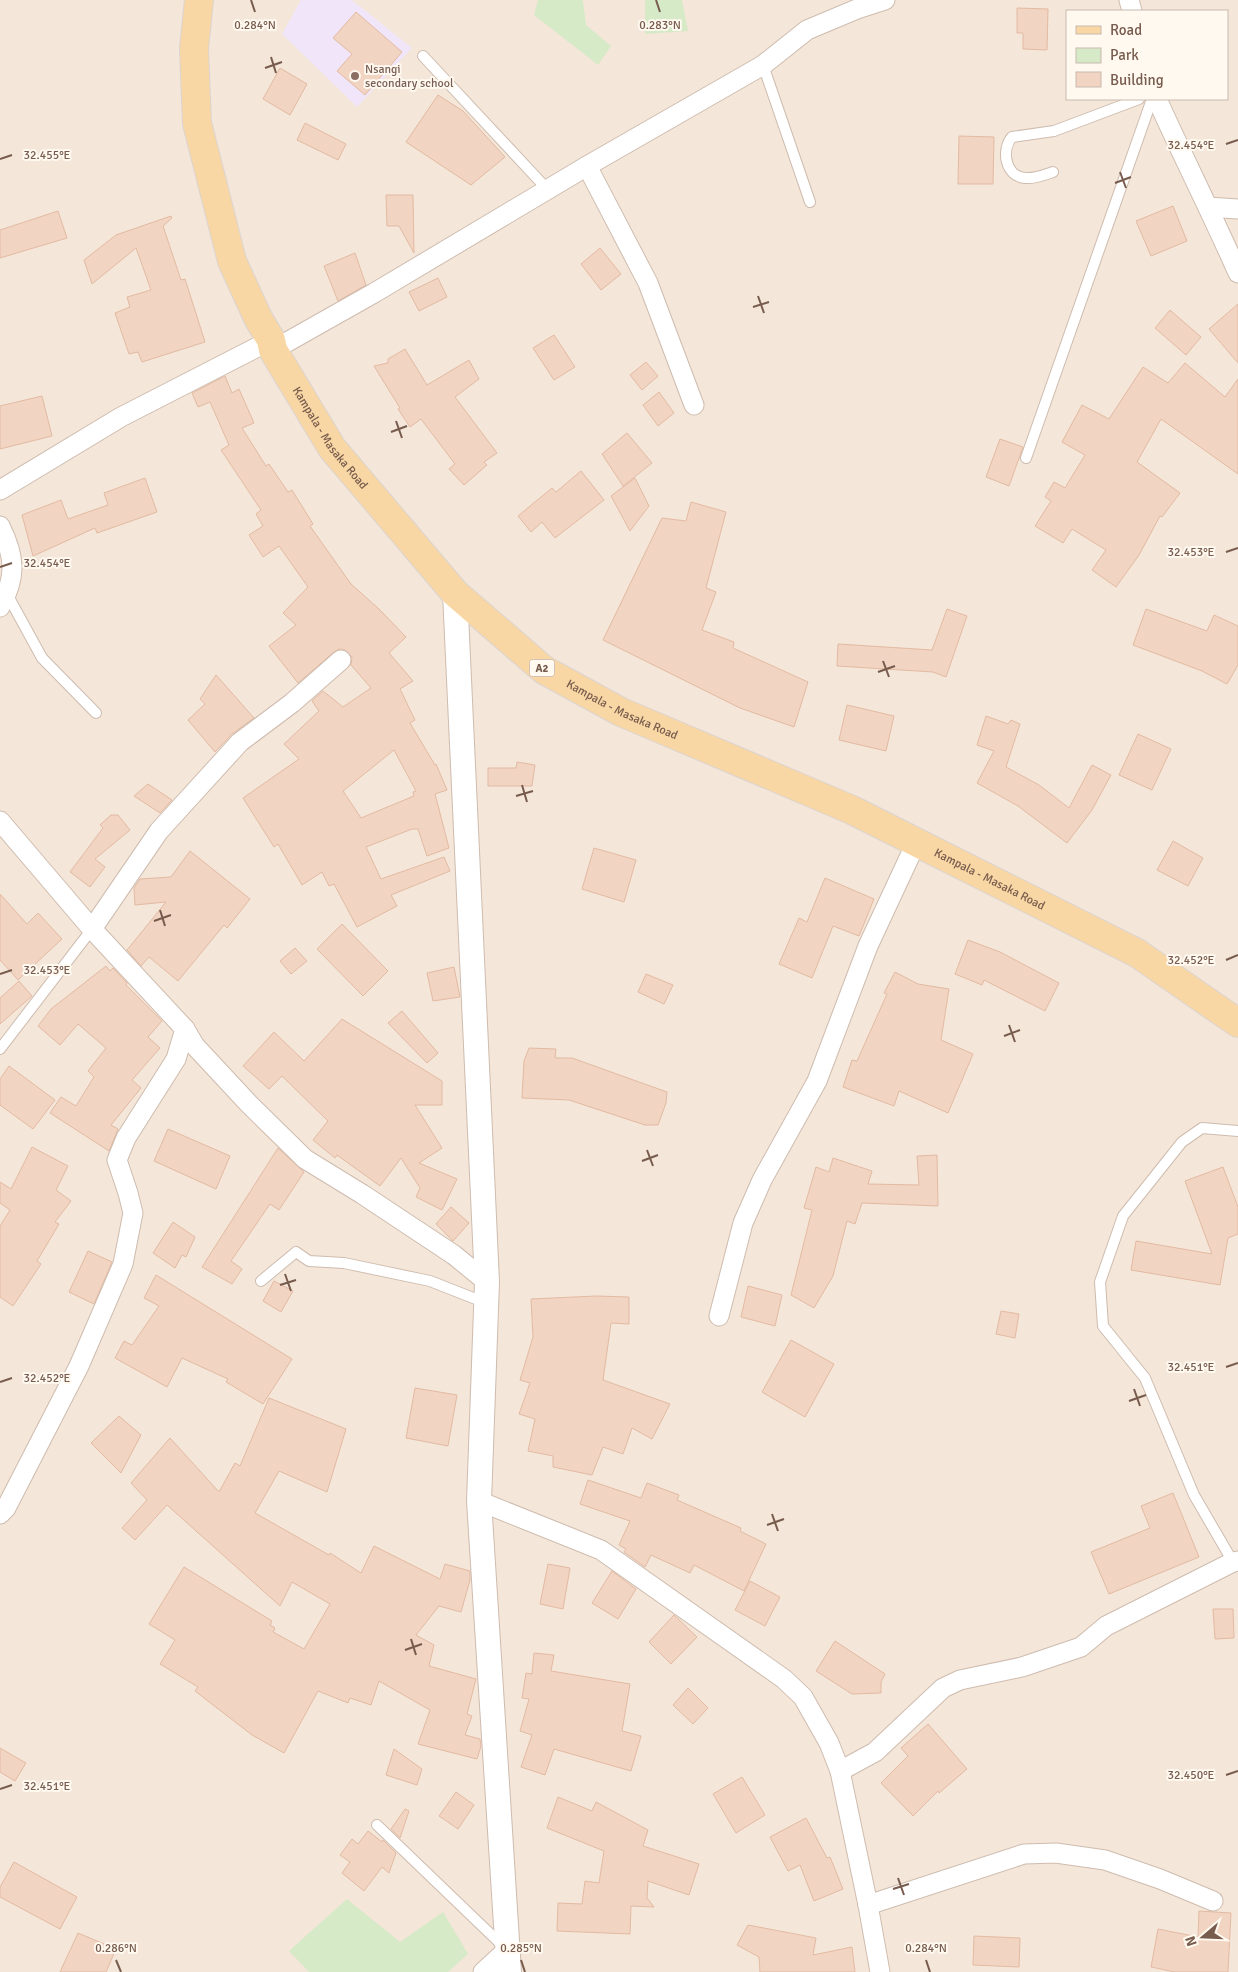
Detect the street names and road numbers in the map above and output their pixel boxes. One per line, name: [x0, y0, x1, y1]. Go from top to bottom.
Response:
street label: Kampala - Masaka Road: [289, 384, 371, 492]
road number: A2: [530, 660, 554, 676]
street label: Kampala - Masaka Road: [564, 676, 680, 743]
street label: Kampala - Masaka Road: [932, 845, 1048, 913]

